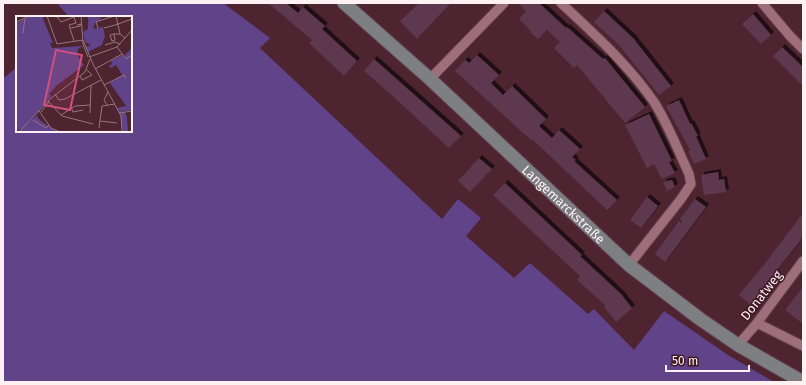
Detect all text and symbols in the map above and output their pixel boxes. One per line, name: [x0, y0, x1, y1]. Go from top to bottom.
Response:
inset map: [16, 16, 132, 132]
street label: Langemarckstraße: [519, 162, 608, 247]
street label: Donatweg: [737, 267, 785, 323]
scale bar: [666, 347, 749, 373]
text: 50 m: [672, 354, 698, 368]

